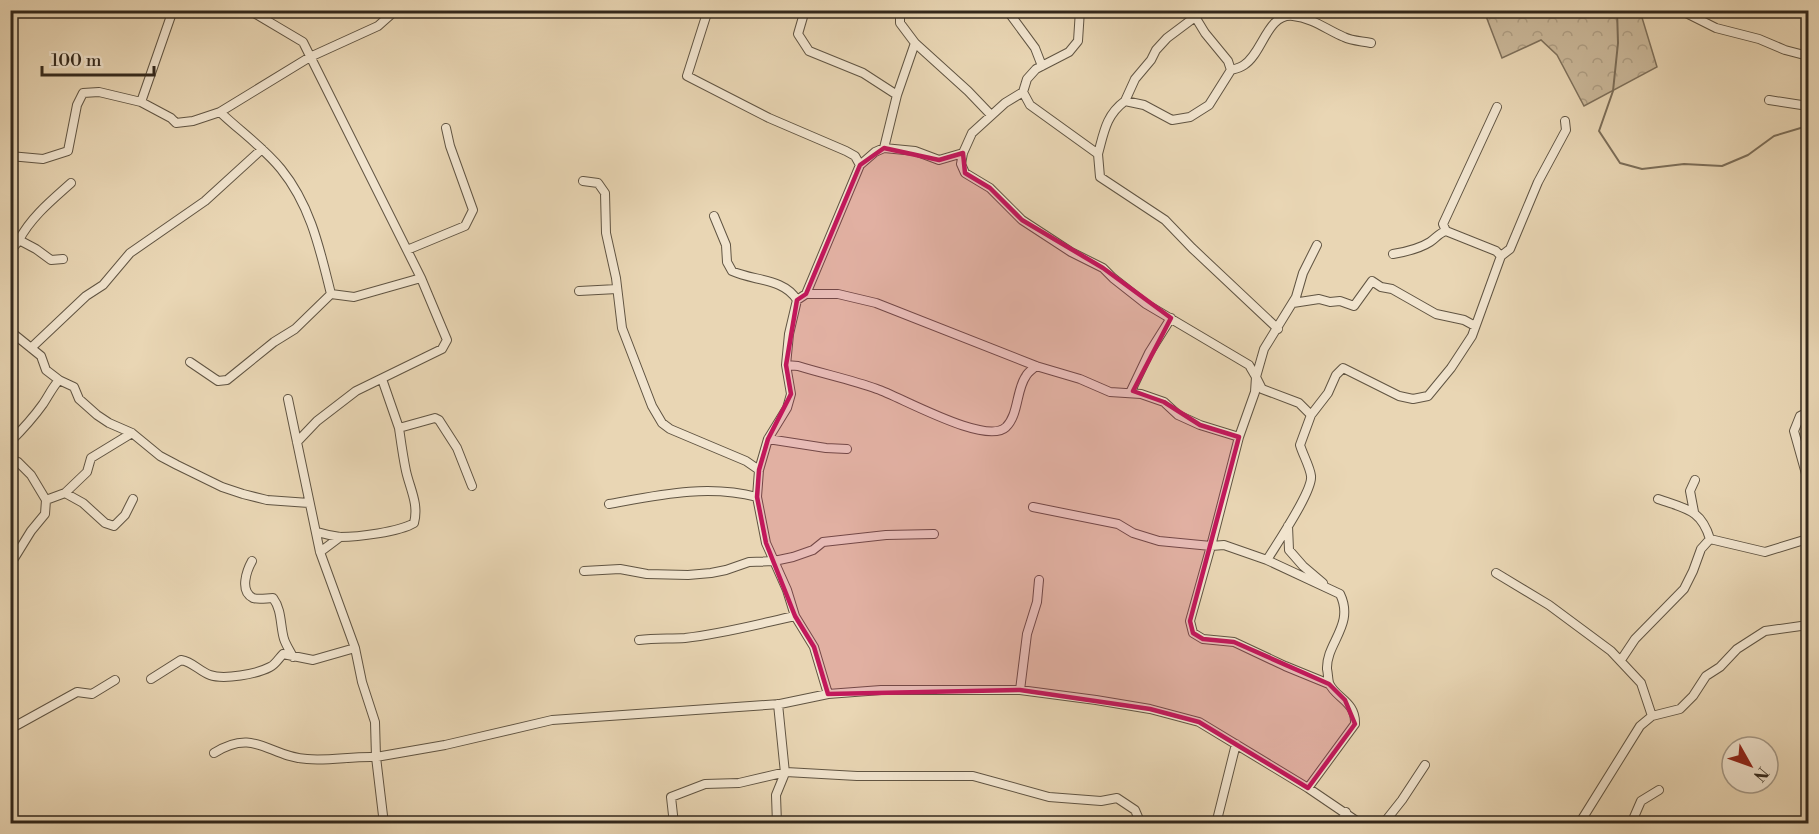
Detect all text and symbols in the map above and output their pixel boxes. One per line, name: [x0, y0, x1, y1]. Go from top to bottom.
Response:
scale bar: [42, 39, 154, 77]
text: 100 m: [51, 49, 102, 72]
north arrow: [1720, 735, 1780, 795]
text: N: [1749, 763, 1772, 786]

